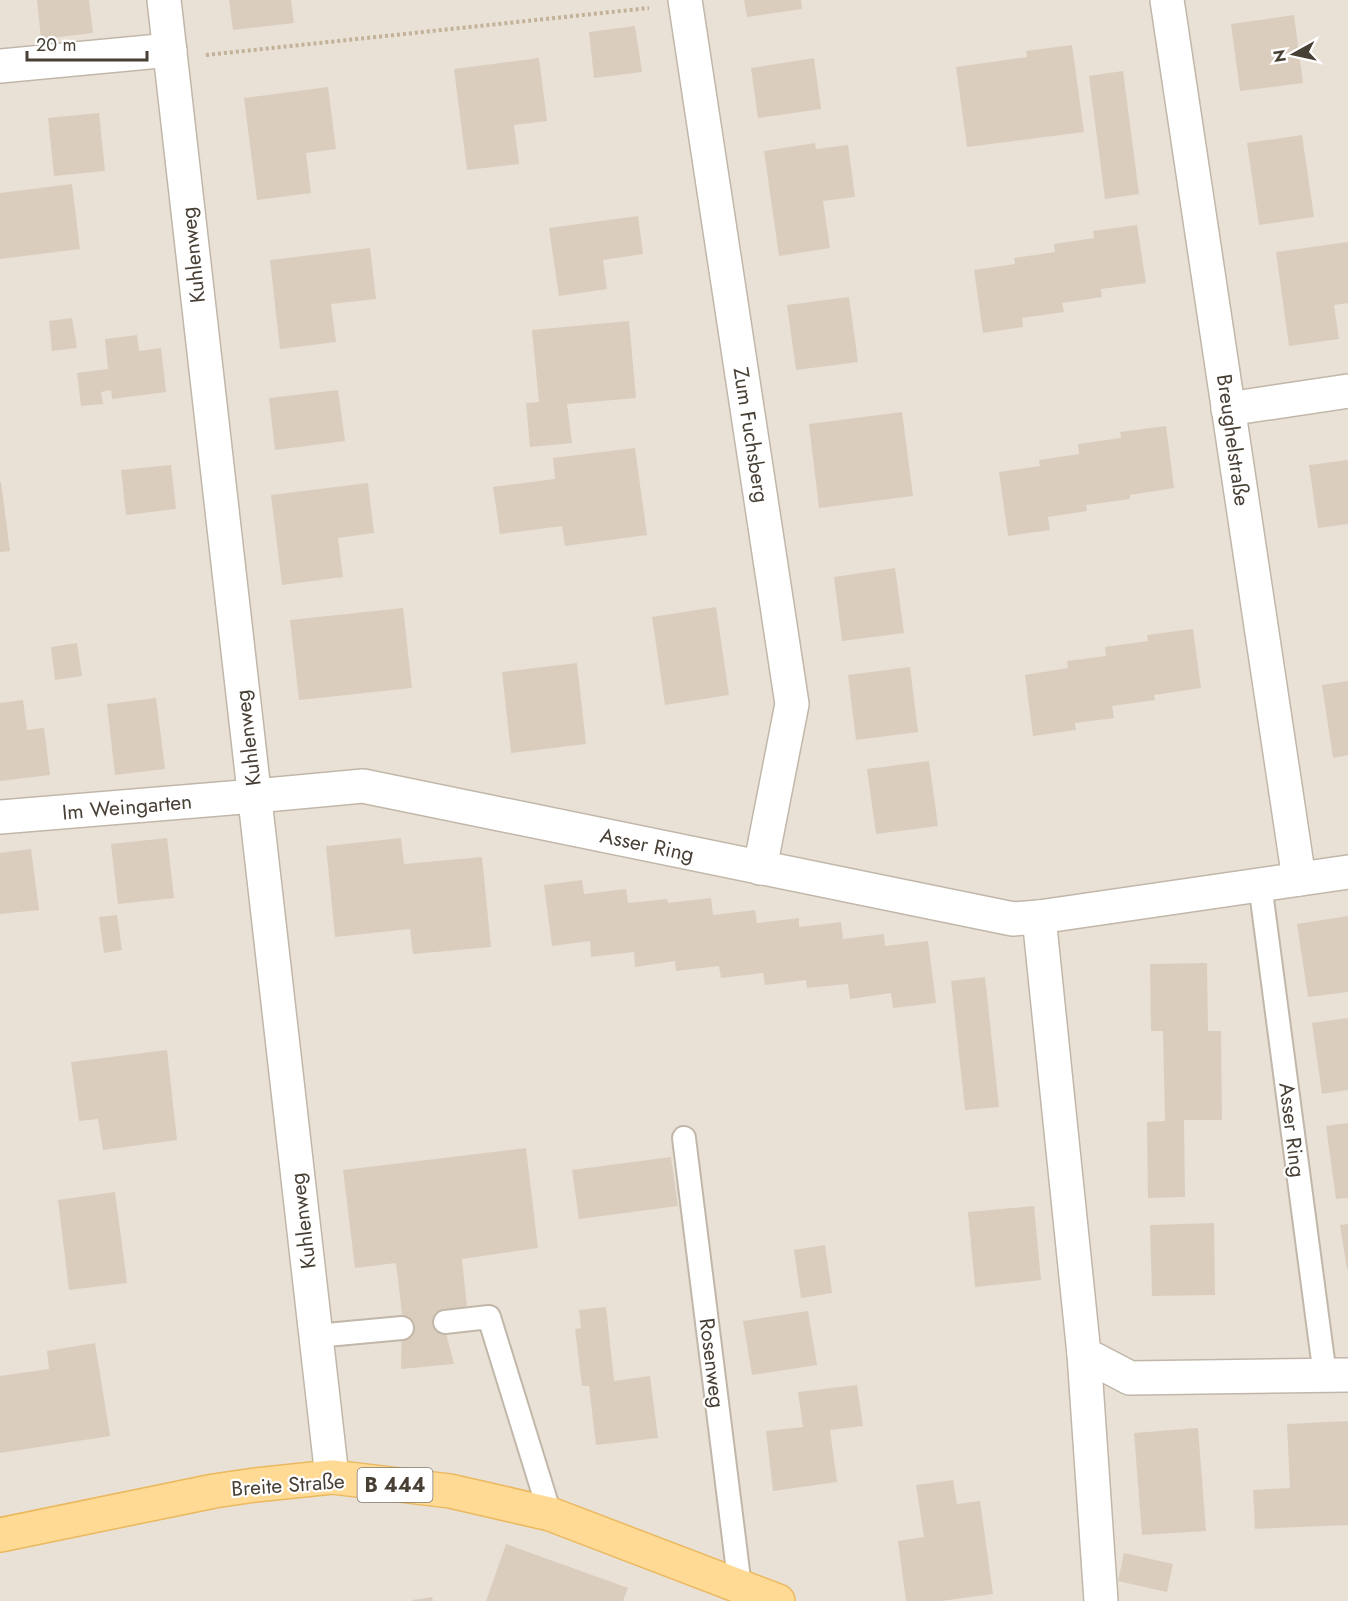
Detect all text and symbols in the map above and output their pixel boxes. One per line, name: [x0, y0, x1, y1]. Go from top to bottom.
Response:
scale bar: [27, 24, 147, 62]
north arrow: [1264, 24, 1324, 84]
text: 20 m: [36, 32, 76, 58]
text: N: [1267, 48, 1292, 64]
street label: Kuhlenweg: [173, 205, 213, 305]
street label: Zum Fuchsberg: [725, 365, 777, 505]
street label: Breughelstraße: [1209, 372, 1257, 508]
street label: Kuhlenweg: [227, 688, 269, 788]
street label: Im Weingarten: [61, 786, 193, 828]
street label: Asser Ring: [597, 820, 697, 870]
street label: Asser Ring: [1271, 1081, 1313, 1179]
street label: Kuhlenweg: [282, 1171, 324, 1271]
street label: Rosenweg: [692, 1316, 732, 1410]
street label: Breite Straße: [230, 1466, 346, 1504]
road number: B 444: [358, 1468, 432, 1502]

